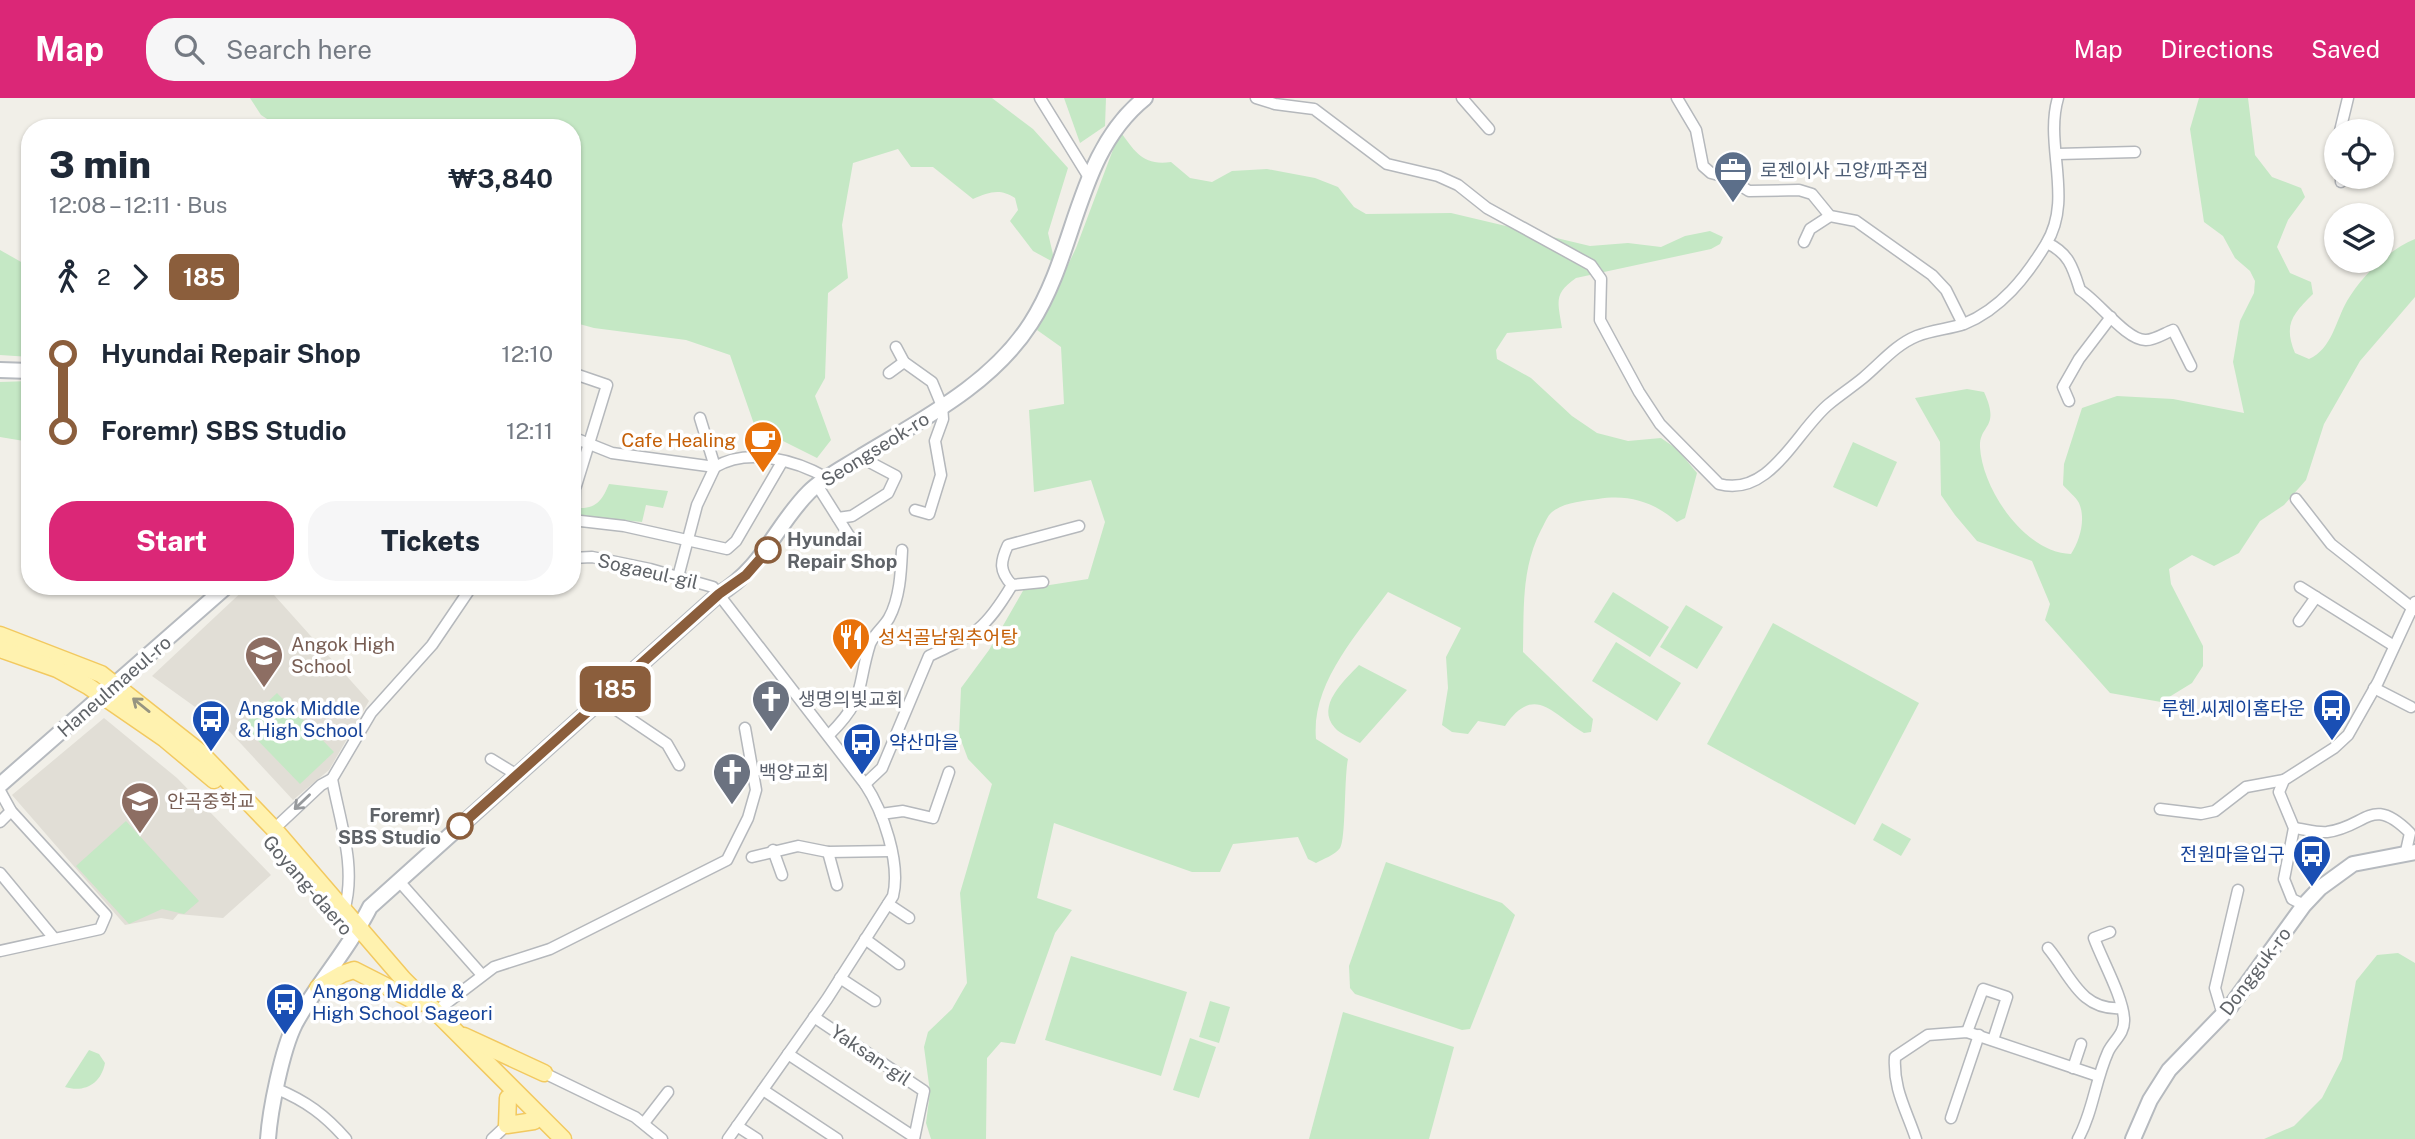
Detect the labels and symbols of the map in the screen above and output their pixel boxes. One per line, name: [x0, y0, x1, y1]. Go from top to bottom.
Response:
office icon: 로젠이사 고양/파주점: [1712, 149, 1754, 204]
place label: 로젠이사 고양/파주점: [1760, 159, 1929, 181]
street label: Seongseok-ro: [817, 407, 933, 491]
cafe icon: Cafe Healing: [742, 419, 784, 474]
place label: Cafe Healing: [621, 429, 736, 451]
place label: Hyundai Repair Shop: [787, 528, 897, 572]
marker: Hyundai Repair Shop: [755, 537, 781, 563]
street label: Sogaeul-gil: [596, 549, 700, 593]
restaurant icon: 성석골남원추어탕: [830, 616, 872, 671]
place label: 성석골남원추어탕: [878, 626, 1018, 648]
street label: Haneulmaeul-ro: [53, 631, 175, 741]
place label: Angok High School: [291, 633, 395, 677]
school or university icon: Angok High School: [243, 634, 285, 689]
line badge: 185: [575, 666, 655, 712]
church icon: 생명의빛교회: [750, 678, 792, 733]
bus stop icon: 루헨.씨제이홈타운: [2311, 687, 2353, 742]
place label: 생명의빛교회: [798, 688, 903, 710]
one-way arrow: [133, 697, 151, 713]
place label: Angok Middle & High School: [238, 697, 364, 741]
place label: 루헨.씨제이홈타운: [2161, 697, 2305, 719]
bus stop icon: Angok Middle & High School: [190, 698, 232, 753]
bus stop icon: 약산마을: [841, 721, 883, 776]
place label: 약산마을: [889, 731, 959, 753]
church icon: 백양교회: [711, 751, 753, 806]
place label: 백양교회: [759, 761, 829, 783]
school or university icon: 안곡중학교: [119, 780, 161, 835]
place label: 안곡중학교: [167, 790, 254, 812]
one-way arrow: [294, 794, 311, 811]
place label: Foremr) SBS Studio: [338, 804, 441, 848]
marker: Foremr) SBS Studio: [447, 813, 473, 839]
street label: Goyang-daero: [259, 831, 357, 939]
bus stop icon: 전원마을입구: [2291, 833, 2333, 888]
place label: 전원마을입구: [2180, 843, 2285, 865]
street label: Dongguk-ro: [2215, 923, 2295, 1019]
place label: Angong Middle & High School Sageori: [312, 980, 493, 1024]
bus stop icon: Angong Middle & High School Sageori: [264, 981, 306, 1036]
street label: Yaksan-gil: [827, 1020, 915, 1090]

